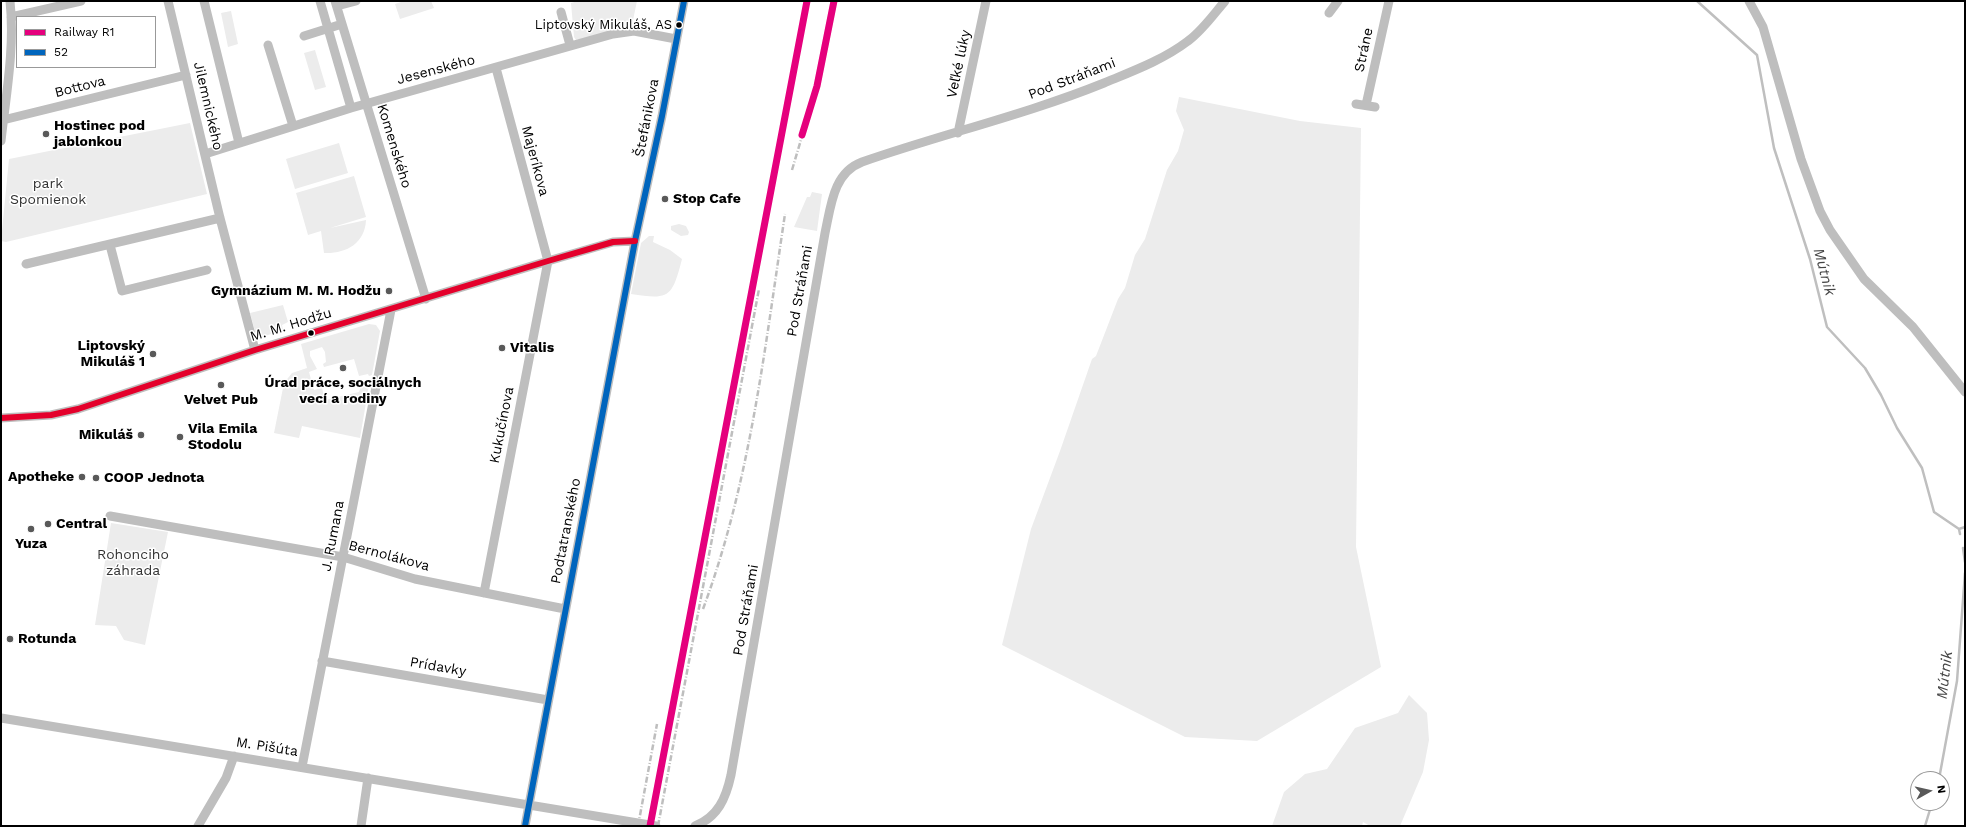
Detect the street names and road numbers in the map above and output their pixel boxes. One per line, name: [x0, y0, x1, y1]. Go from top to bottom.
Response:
street label: Stráne: [1351, 26, 1377, 74]
street label: Veľké lúky: [944, 28, 974, 100]
street label: Jesenského: [395, 52, 477, 88]
street label: Pod Stráňami: [1026, 55, 1118, 103]
street label: Jilemnického: [190, 60, 226, 152]
street label: Bottova: [53, 73, 107, 101]
street label: Štefánikova: [631, 77, 663, 159]
street label: Komenského: [373, 102, 415, 190]
street label: Majeríkova: [518, 124, 552, 198]
street label: Pod Stráňami: [784, 244, 816, 338]
street label: M. M. Hodžu: [248, 305, 334, 345]
street label: Kukučínova: [486, 385, 518, 465]
street label: Podtatranského: [548, 477, 584, 585]
street label: J. Rumana: [318, 499, 348, 573]
street label: Bernolákova: [347, 537, 431, 575]
street label: Pod Stráňami: [730, 563, 762, 657]
street label: Prídavky: [409, 654, 467, 680]
street label: M. Pišúta: [235, 734, 299, 760]

